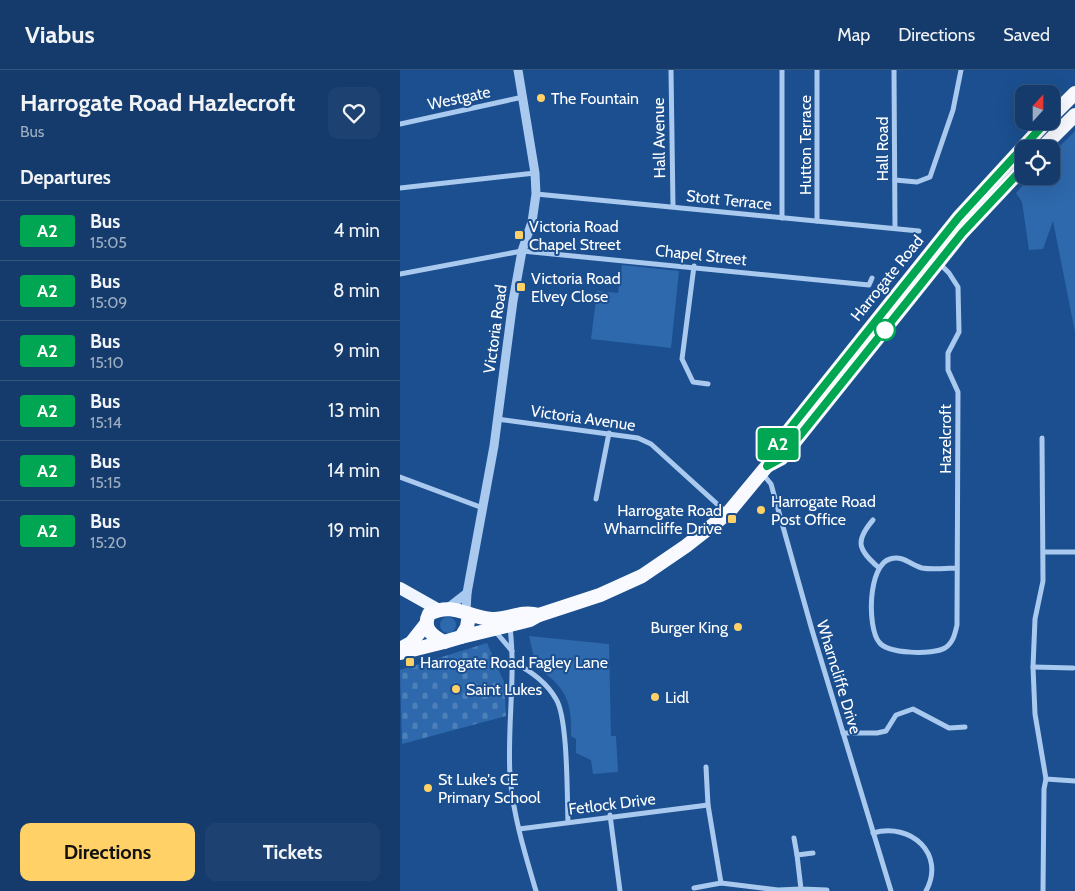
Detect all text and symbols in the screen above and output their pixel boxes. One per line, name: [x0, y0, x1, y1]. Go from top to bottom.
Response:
text: Viabus: [25, 20, 95, 49]
text: Map: [837, 24, 870, 46]
text: Directions: [898, 24, 975, 46]
text: Saved: [1003, 24, 1050, 46]
street label: Westgate: [426, 82, 492, 114]
north arrow: [1015, 85, 1060, 130]
map controls: [1015, 85, 1060, 185]
button: heart: [328, 87, 380, 139]
text: Harrogate Road Hazlecroft: [20, 88, 295, 117]
place label: The Fountain: [551, 89, 639, 108]
marker: The Fountain: [535, 92, 547, 104]
street label: Hutton Terrace: [796, 95, 815, 195]
street label: Hall Avenue: [649, 97, 669, 179]
street label: Hall Road: [873, 117, 892, 181]
text: Bus: [20, 122, 44, 141]
button: locate: [1015, 140, 1060, 185]
text: Departures: [20, 166, 111, 189]
street label: Stott Terrace: [685, 186, 773, 214]
text: Bus: [90, 210, 120, 233]
place label: Victoria Road Chapel Street: [529, 217, 621, 254]
text: 4 min: [333, 219, 380, 242]
text: A2: [37, 220, 58, 242]
marker: Victoria Road Chapel Street: [513, 229, 525, 241]
street label: Harrogate Road: [847, 231, 927, 325]
text: 15:05: [90, 233, 127, 252]
street label: Chapel Street: [654, 241, 748, 269]
place label: Victoria Road Elvey Close: [531, 269, 621, 306]
text: Bus: [90, 270, 120, 293]
text: 8 min: [333, 279, 380, 302]
text: A2: [37, 280, 58, 302]
marker: Victoria Road Elvey Close: [515, 281, 527, 293]
street label: Victoria Road: [479, 283, 511, 375]
text: 15:09: [90, 293, 127, 312]
unlabelled marker: [874, 319, 896, 341]
text: Bus: [90, 330, 120, 353]
text: 9 min: [334, 339, 380, 362]
text: A2: [37, 340, 58, 362]
text: 15:10: [90, 353, 124, 372]
text: Bus: [90, 390, 120, 413]
text: 13 min: [328, 399, 380, 422]
text: A2: [37, 400, 58, 422]
street label: Victoria Avenue: [529, 401, 637, 435]
street label: Hazelcroft: [936, 404, 955, 474]
text: 15:14: [90, 413, 122, 432]
line badge: A2: [756, 428, 800, 460]
text: A2: [768, 433, 788, 455]
text: Bus: [90, 450, 120, 473]
text: 14 min: [327, 459, 380, 482]
text: A2: [37, 460, 58, 482]
text: 15:15: [90, 473, 121, 492]
place label: Harrogate Road Post Office: [771, 492, 876, 529]
place label: Harrogate Road Wharncliffe Drive: [604, 501, 722, 538]
marker: Harrogate Road Post Office: [755, 504, 767, 516]
text: Bus: [90, 510, 120, 533]
marker: Harrogate Road Wharncliffe Drive: [726, 513, 738, 525]
text: 19 min: [327, 519, 380, 542]
text: A2: [37, 520, 58, 542]
text: 15:20: [90, 533, 127, 552]
place label: Burger King: [651, 618, 729, 637]
street label: Wharncliffe Drive: [813, 618, 865, 736]
marker: Burger King: [732, 621, 744, 633]
place label: Harrogate Road Fagley Lane: [420, 653, 608, 672]
marker: Harrogate Road Fagley Lane: [404, 656, 416, 668]
place label: Saint Lukes: [466, 680, 543, 699]
marker: Saint Lukes: [450, 683, 462, 695]
place label: Lidl: [665, 688, 689, 707]
marker: Lidl: [649, 691, 661, 703]
place label: St Luke's CE Primary School: [438, 770, 541, 807]
marker: St Luke's CE Primary School: [422, 782, 434, 794]
street label: Fetlock Drive: [567, 789, 657, 819]
button: Directions: [20, 823, 195, 881]
button: Tickets: [205, 823, 380, 881]

